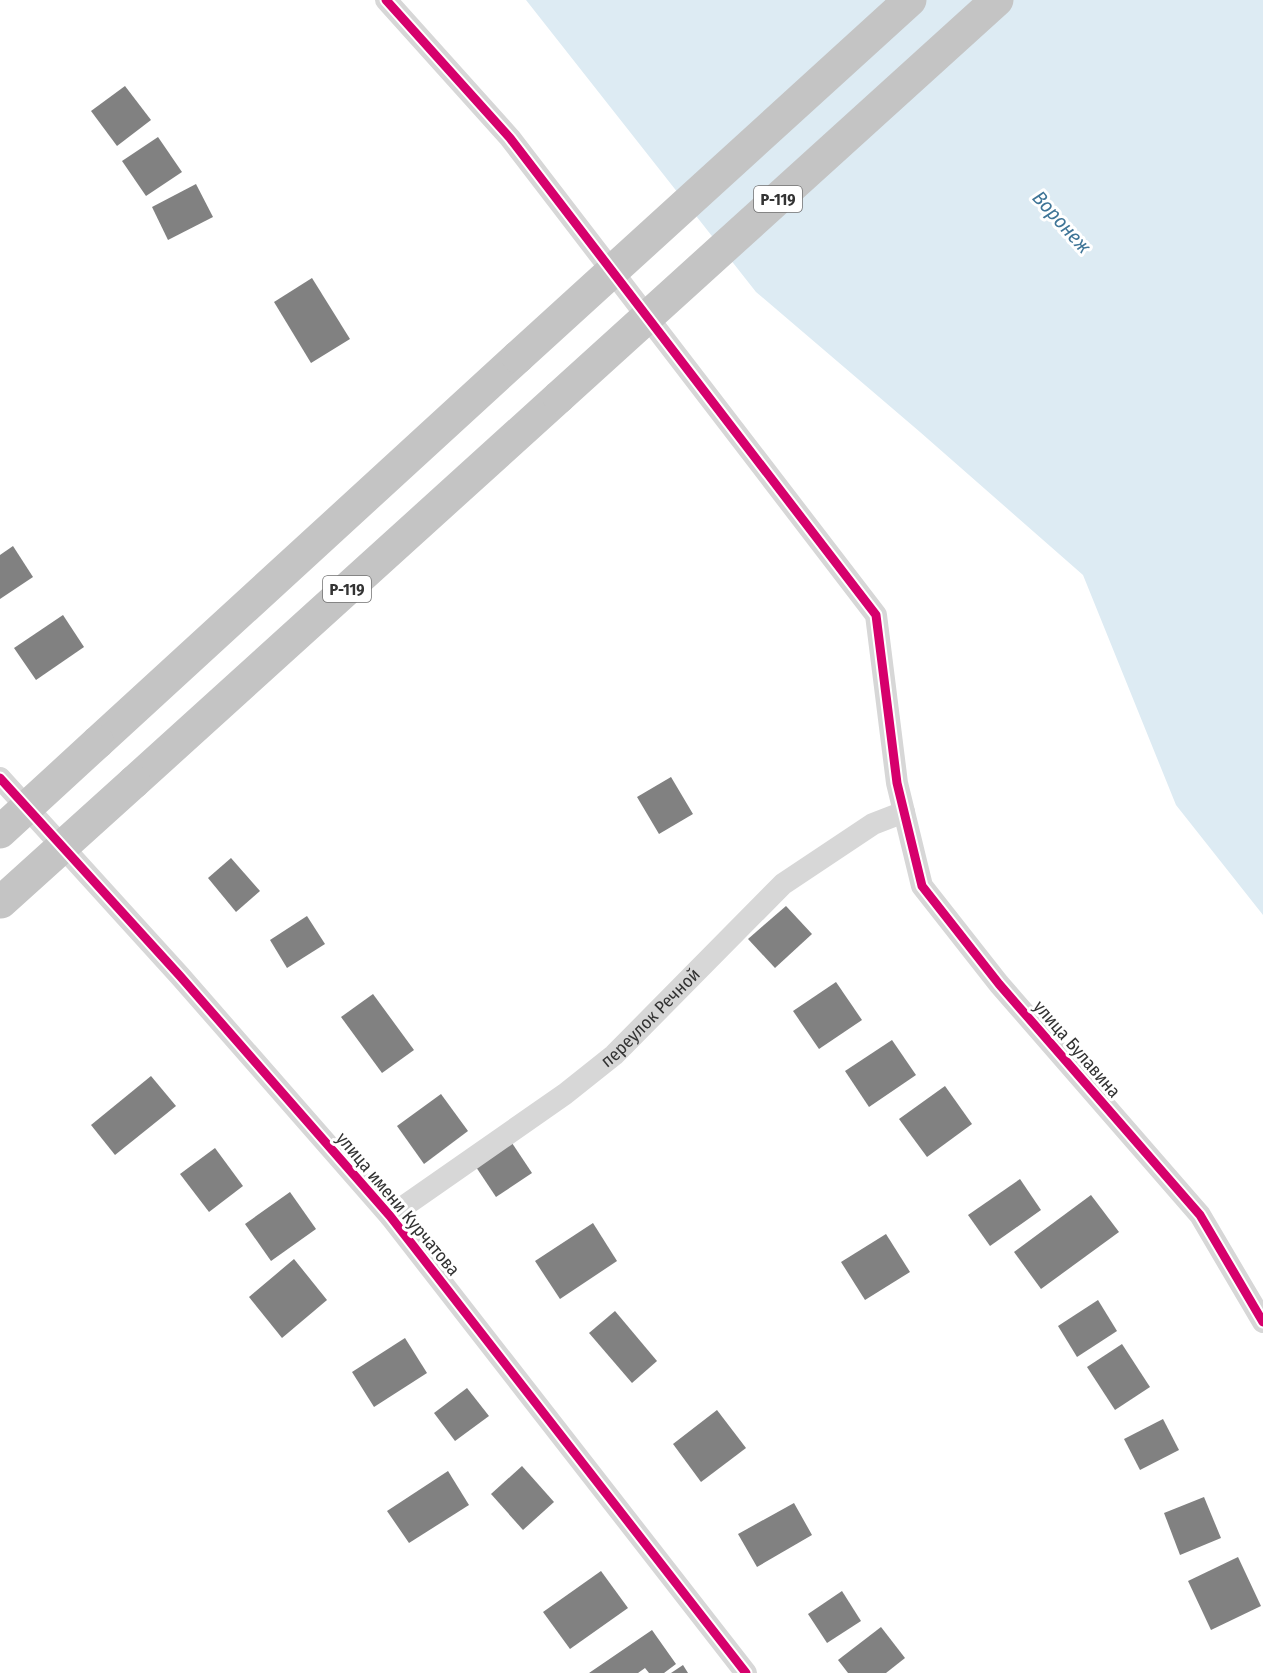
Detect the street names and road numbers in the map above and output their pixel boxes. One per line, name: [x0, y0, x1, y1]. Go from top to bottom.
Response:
road number: Р-119: [754, 186, 802, 212]
road number: Р-119: [323, 576, 371, 602]
street label: переулок Речной: [596, 963, 705, 1072]
street label: улица Булавина: [1029, 996, 1125, 1102]
street label: улица имени Курчатова: [331, 1128, 465, 1280]

